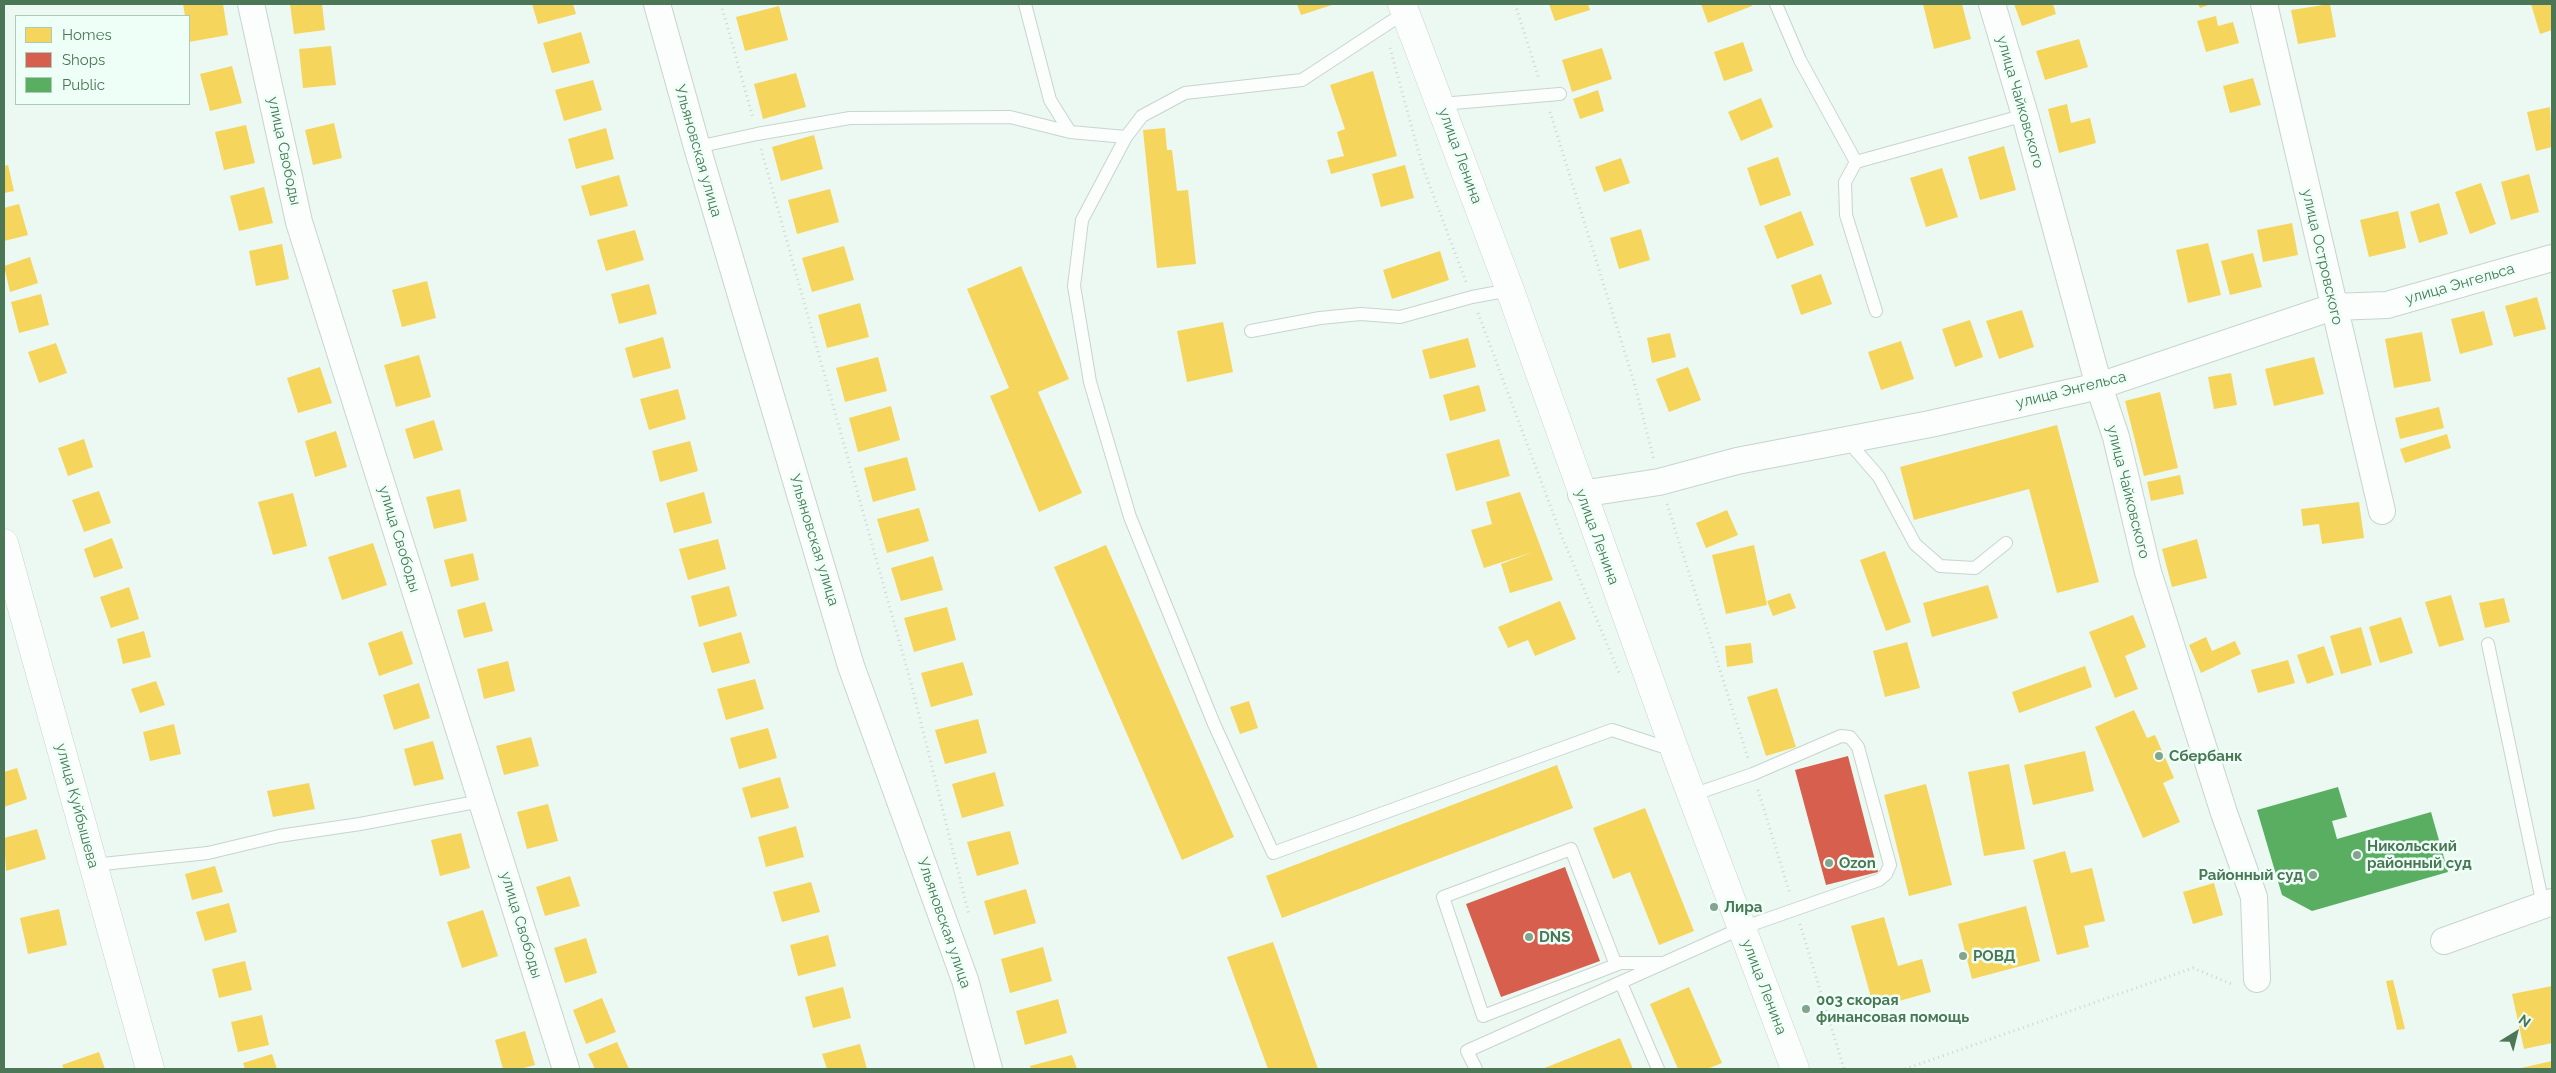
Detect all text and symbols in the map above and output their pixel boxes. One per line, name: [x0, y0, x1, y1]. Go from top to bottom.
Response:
legend: [15, 15, 190, 105]
text: Homes: [62, 26, 112, 44]
street label: улица Чайковского: [1992, 34, 2048, 170]
text: Shops: [62, 51, 105, 69]
text: Public: [62, 76, 105, 94]
street label: Ульяновская улица: [670, 83, 726, 219]
street label: улица Свободы: [264, 95, 304, 207]
street label: улица Ленина: [1434, 106, 1486, 206]
street label: улица Островского: [2298, 187, 2346, 327]
street label: улица Энгельса: [2403, 260, 2517, 308]
street label: улица Энгельса: [2014, 368, 2128, 412]
street label: улица Чайковского: [2103, 423, 2153, 561]
street label: Ульяновская улица: [785, 472, 843, 608]
street label: улица Свободы: [374, 484, 424, 594]
street label: улица Ленина: [1571, 487, 1623, 587]
street label: улица Куйбышева: [52, 742, 102, 870]
place label: Сбербанк: [2169, 747, 2243, 765]
marker: Сбербанк: [2153, 750, 2165, 762]
place label: Никольский районный суд: [2367, 837, 2472, 872]
marker: Никольский районный суд: [2351, 849, 2363, 861]
place label: Ozon: [1839, 854, 1876, 872]
street label: Ульяновская улица: [913, 855, 975, 991]
marker: Ozon: [1823, 857, 1835, 869]
place label: Районный суд: [2199, 866, 2303, 884]
marker: Районный суд: [2307, 869, 2319, 881]
street label: улица Свободы: [496, 870, 546, 980]
place label: Лира: [1724, 898, 1762, 916]
marker: Лира: [1708, 901, 1720, 913]
place label: DNS: [1539, 928, 1570, 946]
marker: DNS: [1523, 931, 1535, 943]
street label: улица Ленина: [1738, 937, 1790, 1037]
place label: РОВД: [1973, 947, 2016, 965]
marker: РОВД: [1957, 950, 1969, 962]
place label: 003 скорая финансовая помощь: [1816, 991, 1969, 1026]
marker: 003 скорая финансовая помощь: [1800, 1003, 1812, 1015]
north arrow: [2491, 1008, 2541, 1058]
text: N: [2516, 1011, 2534, 1030]

